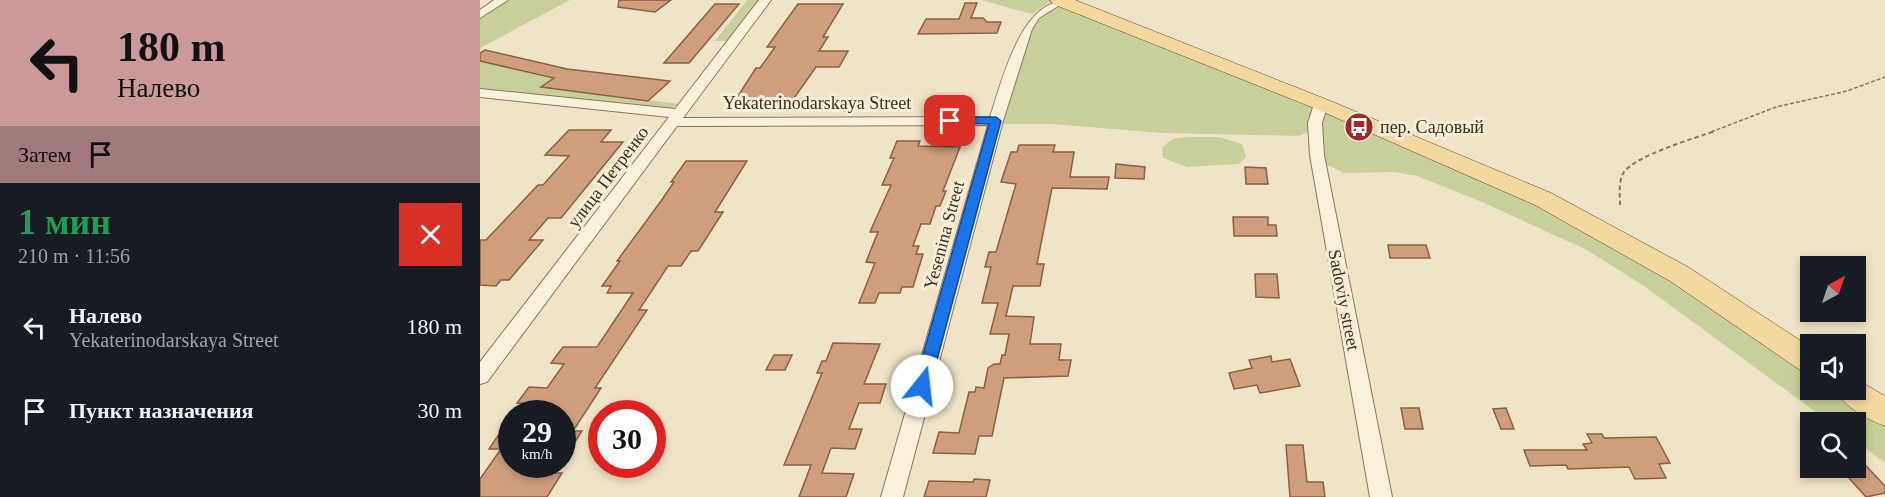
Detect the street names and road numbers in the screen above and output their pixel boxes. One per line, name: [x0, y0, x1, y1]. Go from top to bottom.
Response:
street label: Yekaterinodarskaya Street: [723, 93, 911, 113]
street label: улица Петренко: [563, 122, 653, 232]
street label: Yesenina Street: [920, 178, 968, 292]
street label: Sadoviy street: [1324, 248, 1364, 352]

